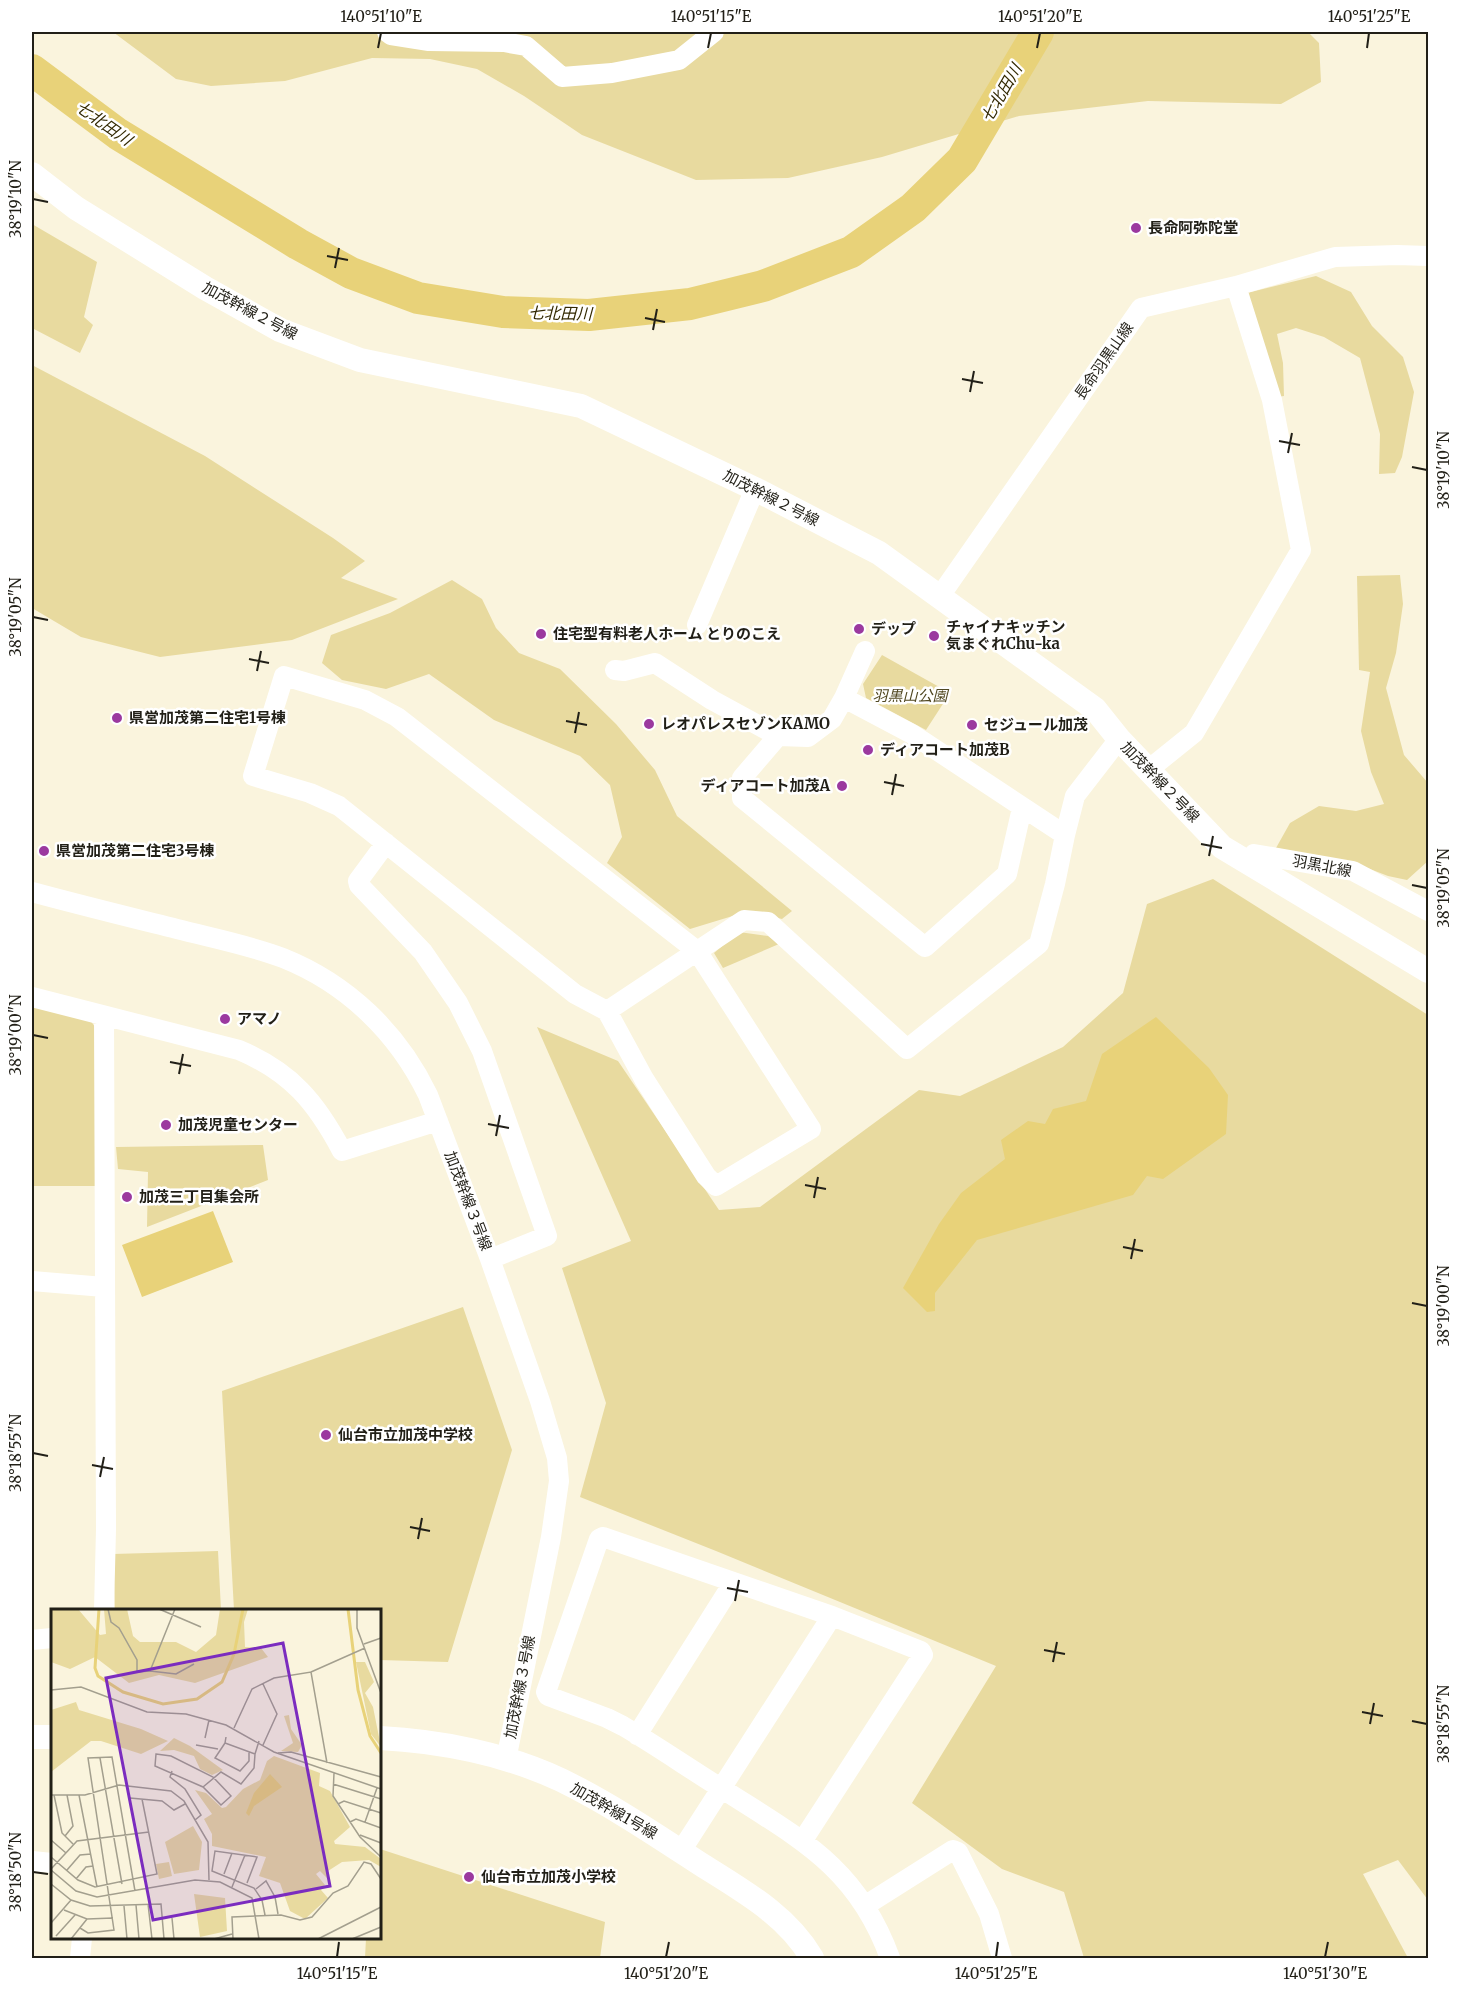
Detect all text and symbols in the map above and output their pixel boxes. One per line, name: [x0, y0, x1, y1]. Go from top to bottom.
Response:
text: 140°51'10"E: [340, 7, 422, 26]
text: 140°51'15"E: [671, 7, 752, 26]
text: 140°51'20"E: [998, 7, 1083, 26]
text: 140°51'25"E: [1328, 7, 1411, 26]
water label: 七北田川: [976, 59, 1027, 126]
water label: 七北田川: [72, 96, 138, 151]
text: 38°19'10"N: [6, 160, 25, 238]
place label: 長命阿弥陀堂: [1148, 218, 1238, 237]
marker: 長命阿弥陀堂: [1129, 221, 1143, 235]
street label: 加茂幹線２号線: [199, 278, 301, 344]
water label: 七北田川: [528, 302, 594, 324]
street label: 長命羽黒山線: [1070, 318, 1137, 403]
text: 38°19'10"N: [1434, 431, 1453, 509]
street label: 加茂幹線２号線: [720, 465, 822, 530]
text: 38°19'05"N: [6, 577, 25, 657]
place label: チャイナキッチン 気まぐれChu-ka: [946, 617, 1066, 653]
place label: デップ: [871, 619, 916, 638]
marker: デップ: [852, 622, 866, 636]
place label: 住宅型有料老人ホーム とりのこえ: [553, 624, 781, 643]
marker: 住宅型有料老人ホーム とりのこえ: [534, 627, 548, 641]
marker: チャイナキッチン 気まぐれChu-ka: [927, 629, 941, 643]
park label: 羽黒山公園: [872, 686, 949, 705]
place label: 県営加茂第二住宅1号棟: [129, 708, 286, 727]
marker: 県営加茂第二住宅1号棟: [110, 711, 124, 725]
place label: レオパレスセゾンKAMO: [661, 714, 830, 733]
place label: セジュール加茂: [984, 715, 1088, 734]
marker: レオパレスセゾンKAMO: [642, 717, 656, 731]
marker: セジュール加茂: [965, 718, 979, 732]
street label: 加茂幹線２号線: [1117, 737, 1204, 826]
place label: ディアコート加茂B: [880, 740, 1010, 759]
marker: ディアコート加茂B: [861, 743, 875, 757]
place label: ディアコート加茂A: [700, 776, 830, 795]
marker: ディアコート加茂A: [835, 779, 849, 793]
place label: 県営加茂第二住宅3号棟: [56, 841, 215, 860]
marker: 県営加茂第二住宅3号棟: [37, 844, 51, 858]
text: 38°19'05"N: [1434, 848, 1453, 928]
street label: 羽黒北線: [1291, 850, 1353, 881]
text: 38°19'00"N: [6, 994, 25, 1076]
place label: アマノ: [237, 1009, 282, 1028]
marker: アマノ: [218, 1012, 232, 1026]
place label: 加茂児童センター: [178, 1115, 298, 1134]
marker: 加茂児童センター: [159, 1118, 173, 1132]
street label: 加茂幹線３号線: [441, 1148, 496, 1253]
place label: 加茂三丁目集会所: [139, 1187, 259, 1206]
marker: 加茂三丁目集会所: [120, 1190, 134, 1204]
text: 38°19'00"N: [1434, 1265, 1453, 1347]
text: 38°18'55"N: [6, 1414, 25, 1492]
place label: 仙台市立加茂中学校: [338, 1425, 473, 1444]
marker: 仙台市立加茂中学校: [319, 1428, 333, 1442]
inset map: [51, 1609, 381, 1939]
street label: 加茂幹線３号線: [500, 1634, 539, 1740]
text: 38°18'55"N: [1434, 1685, 1453, 1763]
street label: 加茂幹線1号線: [568, 1778, 661, 1843]
text: 38°18'50"N: [6, 1832, 25, 1912]
place label: 仙台市立加茂小学校: [481, 1867, 616, 1886]
marker: 仙台市立加茂小学校: [462, 1870, 476, 1884]
text: 140°51'15"E: [297, 1964, 378, 1983]
text: 140°51'20"E: [624, 1964, 709, 1983]
text: 140°51'25"E: [955, 1964, 1038, 1983]
text: 140°51'30"E: [1283, 1964, 1367, 1983]

